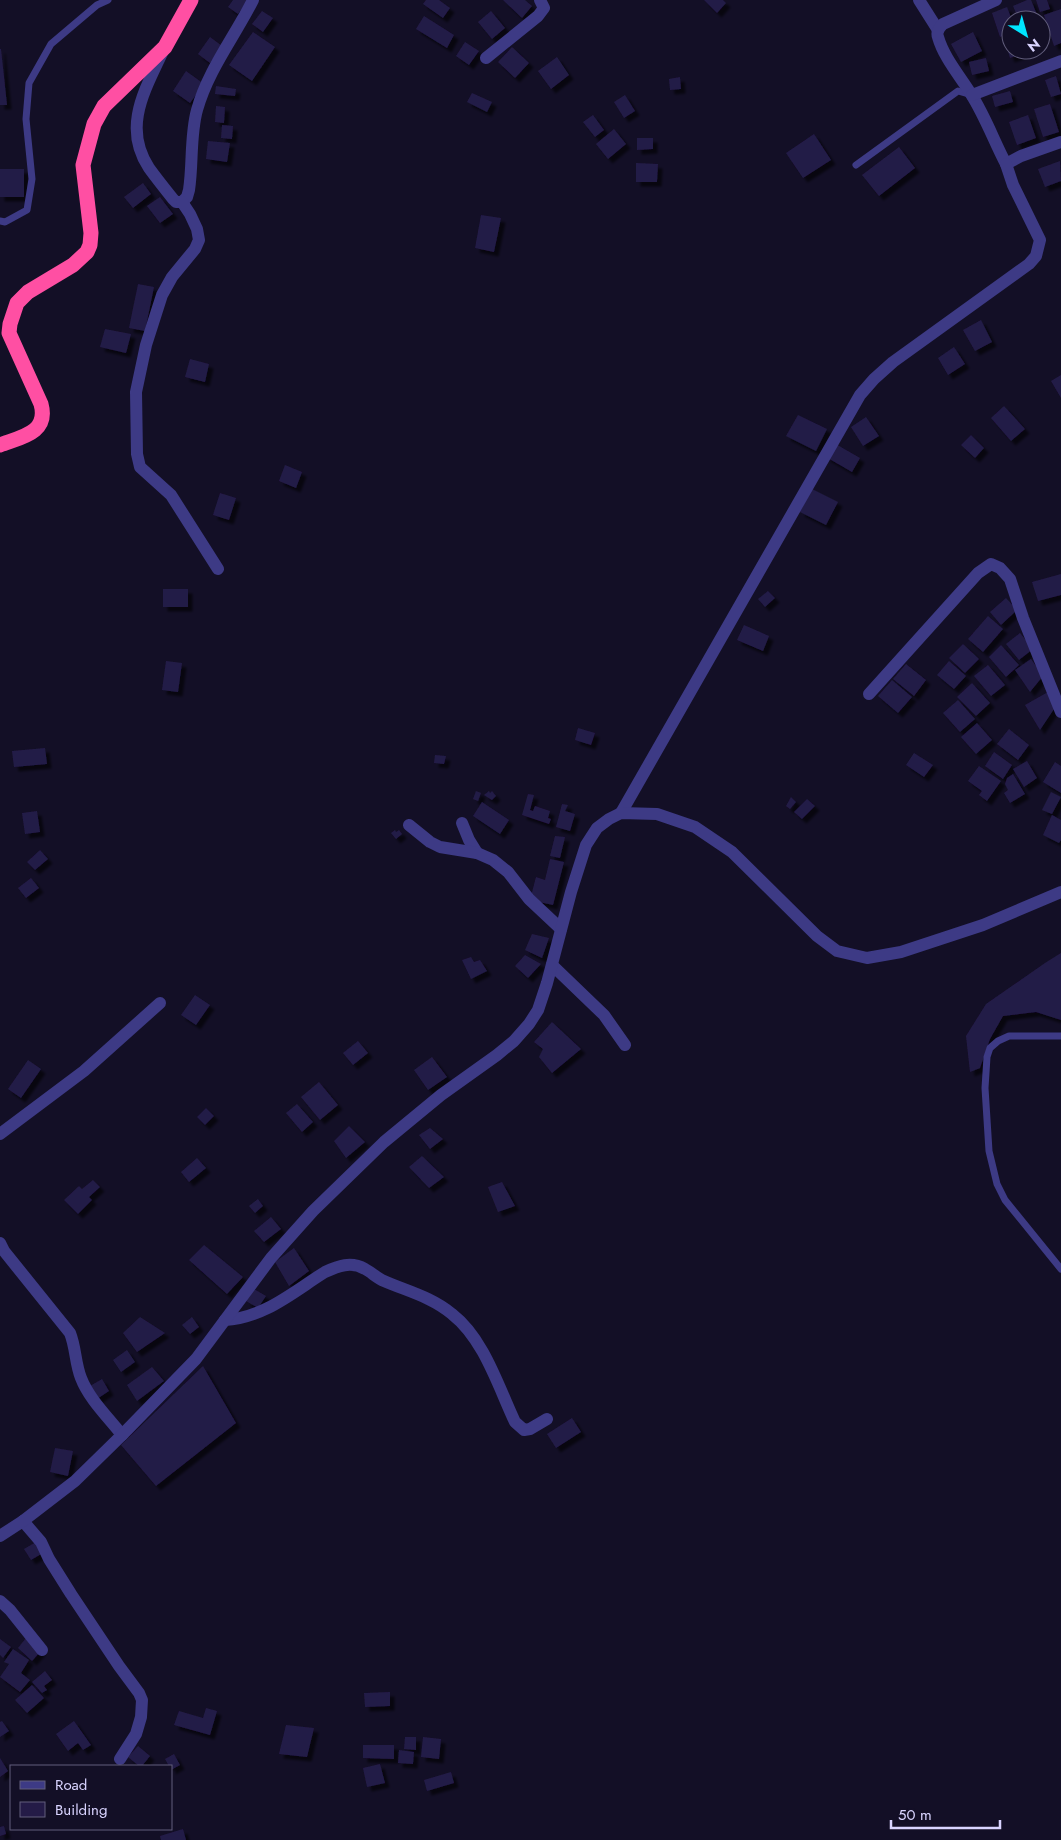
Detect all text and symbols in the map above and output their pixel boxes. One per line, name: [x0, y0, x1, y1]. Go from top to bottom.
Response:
north arrow: [1001, 10, 1051, 60]
text: N: [1023, 34, 1044, 57]
legend: [10, 1765, 172, 1830]
text: Road: [55, 1774, 87, 1796]
scale bar: [891, 1798, 1000, 1830]
text: Building: [55, 1799, 107, 1821]
text: 50 m: [898, 1804, 932, 1826]

